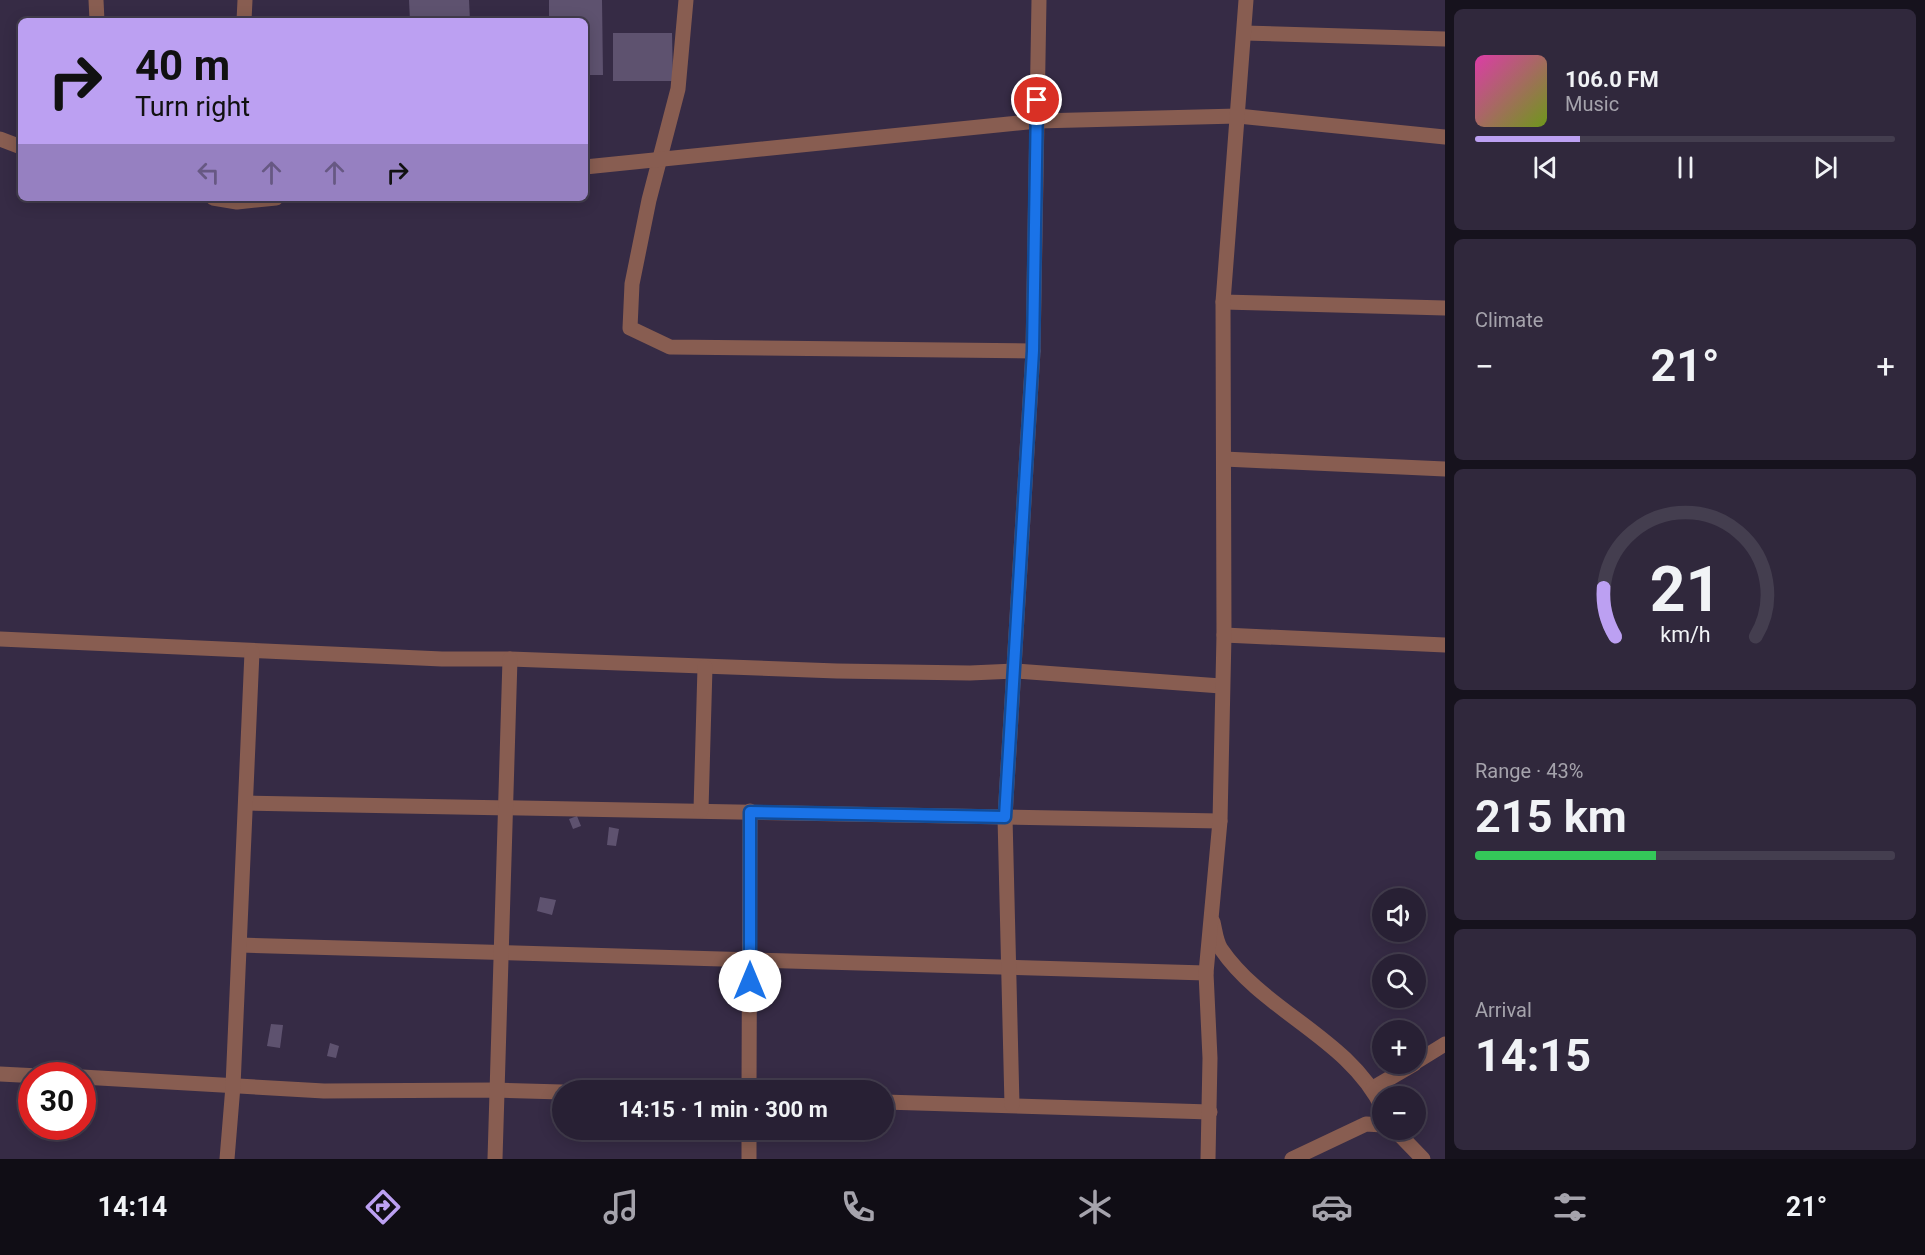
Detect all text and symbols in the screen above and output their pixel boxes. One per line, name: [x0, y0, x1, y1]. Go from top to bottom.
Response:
text: 40 m: [135, 41, 230, 90]
icon: right: [36, 42, 114, 120]
text: 106.0 FM: [1565, 67, 1659, 92]
pin: [1011, 74, 1062, 125]
icon: arrive: [1020, 83, 1053, 116]
text: Turn right: [135, 91, 250, 123]
text: Music: [1565, 92, 1619, 116]
icon: previous: [1529, 151, 1562, 184]
icon: pause: [1669, 151, 1702, 184]
icon: next: [1809, 151, 1842, 184]
icon: left: [192, 156, 225, 189]
icon: ahead: [255, 156, 288, 189]
icon: ahead: [318, 156, 351, 189]
icon: right: [381, 156, 414, 189]
text: Climate: [1475, 308, 1543, 332]
text: 21°: [1650, 339, 1720, 392]
text: −: [1475, 347, 1494, 386]
text: +: [1876, 347, 1895, 386]
text: 21: [1649, 553, 1721, 626]
text: km/h: [1660, 622, 1710, 647]
text: Range · 43%: [1475, 759, 1583, 783]
text: 215 km: [1475, 790, 1627, 843]
map controls: [1372, 888, 1426, 1140]
button: sound: [1372, 888, 1426, 942]
position arrow: [718, 949, 782, 1013]
button: search: [1372, 954, 1426, 1008]
text: Arrival: [1475, 998, 1532, 1022]
button: +: [1372, 1020, 1426, 1074]
text: 14:15: [1475, 1029, 1591, 1082]
speed limit sign: 30: [18, 1062, 96, 1140]
button: −: [1372, 1086, 1426, 1140]
text: 14:15 · 1 min · 300 m: [618, 1097, 828, 1122]
icon: directions: [362, 1186, 404, 1228]
icon: music: [600, 1186, 642, 1228]
icon: phone: [837, 1186, 879, 1228]
icon: climate: [1074, 1186, 1116, 1228]
icon: car: [1311, 1186, 1353, 1228]
icon: filters: [1549, 1186, 1591, 1228]
text: 14:14: [98, 1191, 167, 1223]
text: 21°: [1786, 1191, 1827, 1223]

